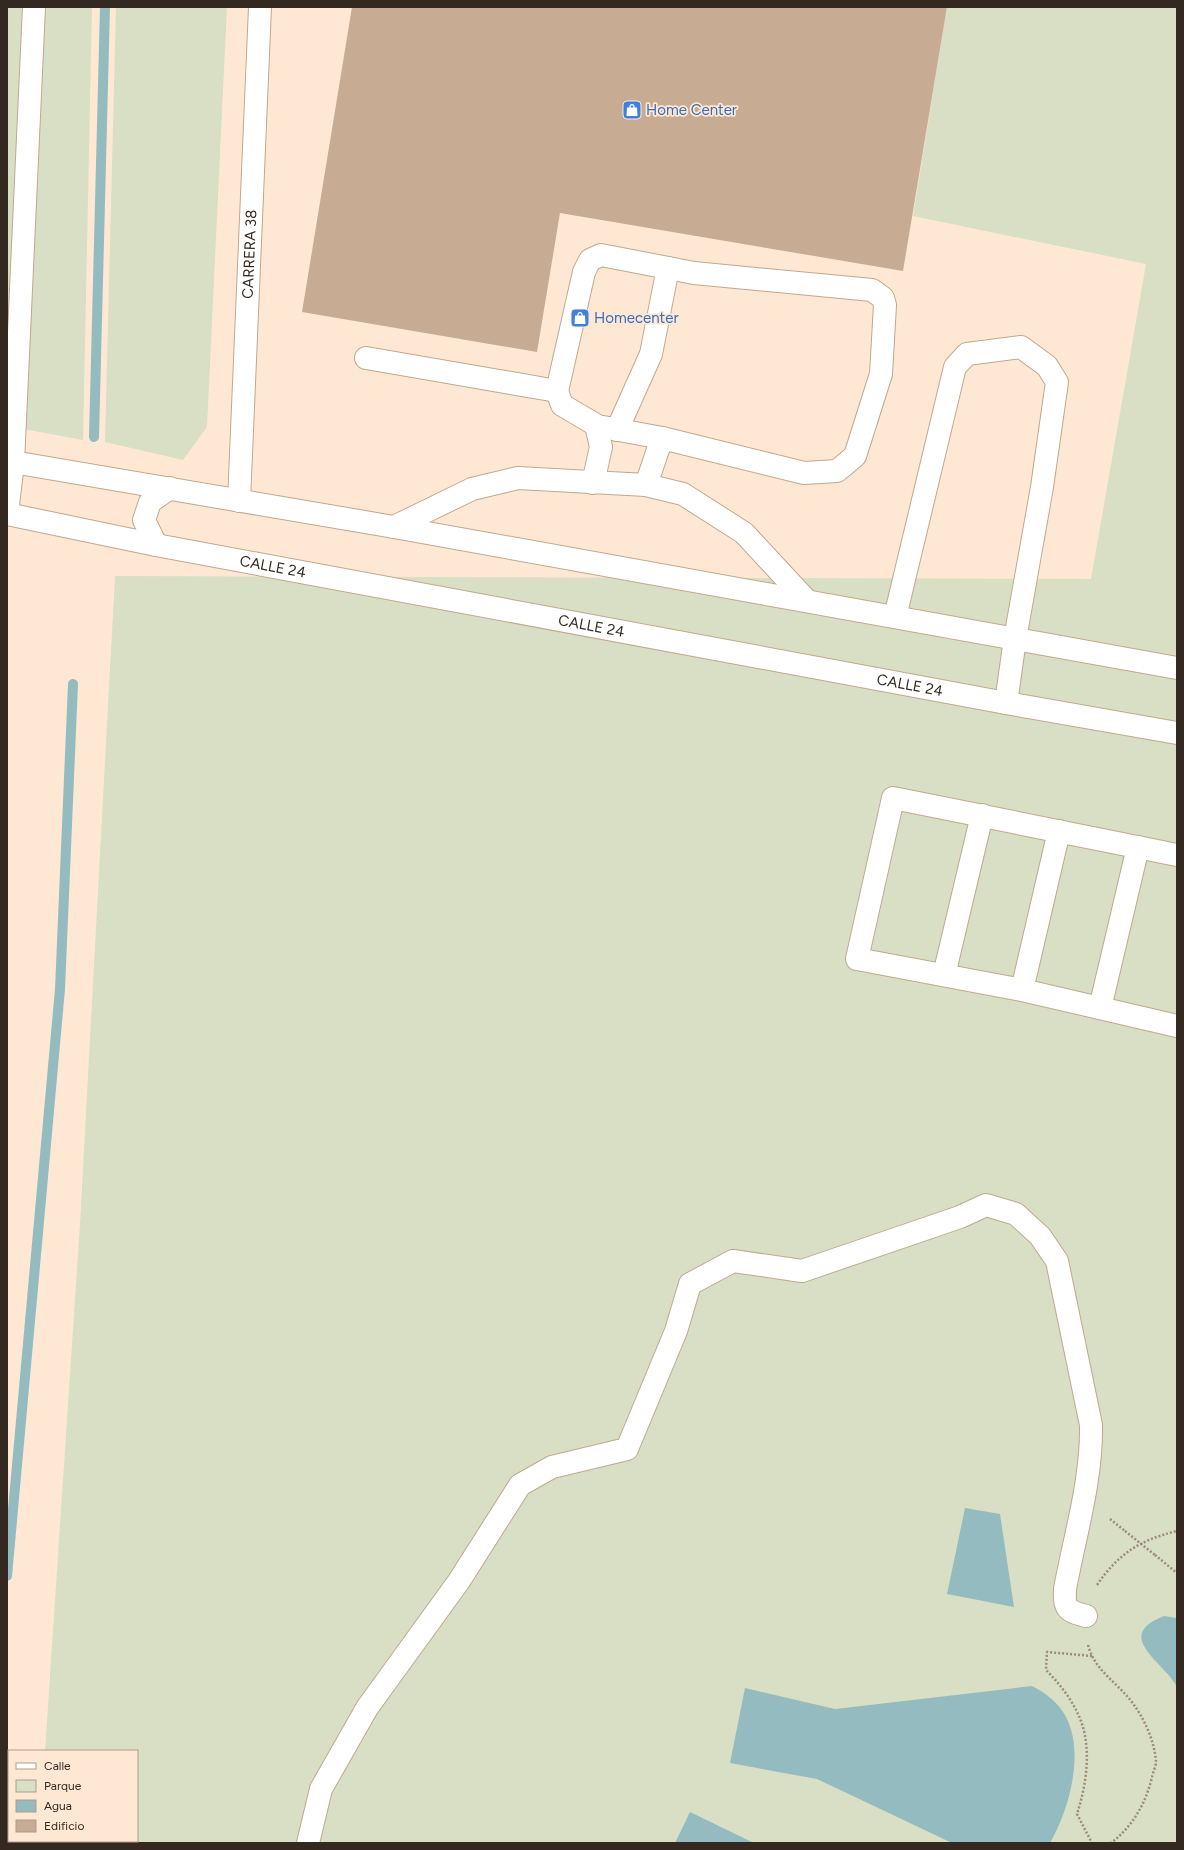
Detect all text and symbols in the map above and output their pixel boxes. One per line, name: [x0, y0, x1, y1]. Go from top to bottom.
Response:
shop icon: Home Center: [621, 99, 643, 121]
place label: Home Center: [646, 101, 737, 119]
street label: CARRERA 38: [239, 209, 260, 299]
shop icon: Homecenter: [569, 307, 591, 329]
place label: Homecenter: [594, 309, 679, 327]
street label: CALLE 24: [238, 552, 307, 582]
street label: CALLE 24: [557, 611, 626, 641]
street label: CALLE 24: [875, 670, 944, 700]
legend: [8, 1750, 138, 1842]
text: Calle: [44, 1759, 71, 1773]
text: Parque: [44, 1779, 82, 1793]
text: Agua: [44, 1799, 72, 1813]
text: Edificio: [44, 1819, 84, 1833]

